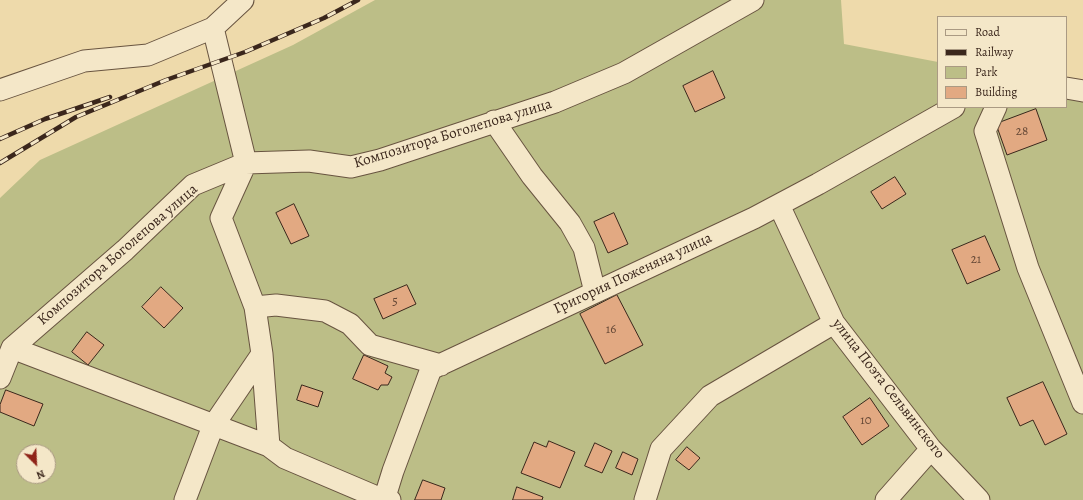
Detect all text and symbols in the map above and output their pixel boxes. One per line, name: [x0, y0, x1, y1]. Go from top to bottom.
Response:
legend: [937, 16, 1067, 108]
text: Road: [975, 24, 1000, 40]
text: Railway: [975, 44, 1013, 60]
text: Park: [975, 64, 998, 80]
text: Building: [975, 84, 1017, 100]
street label: Композитора Боголепова улица: [352, 95, 554, 173]
house number: 28: [1016, 124, 1028, 140]
street label: Композитора Боголепова улица: [34, 181, 202, 329]
street label: Григория Поженяна улица: [551, 229, 715, 319]
house number: 21: [971, 252, 981, 268]
house number: 5: [392, 294, 398, 310]
street label: улица Поэта Сельвинского: [828, 315, 948, 463]
house number: 16: [606, 322, 616, 338]
house number: 10: [860, 413, 872, 429]
north arrow: [16, 444, 56, 484]
text: N: [34, 466, 47, 483]

